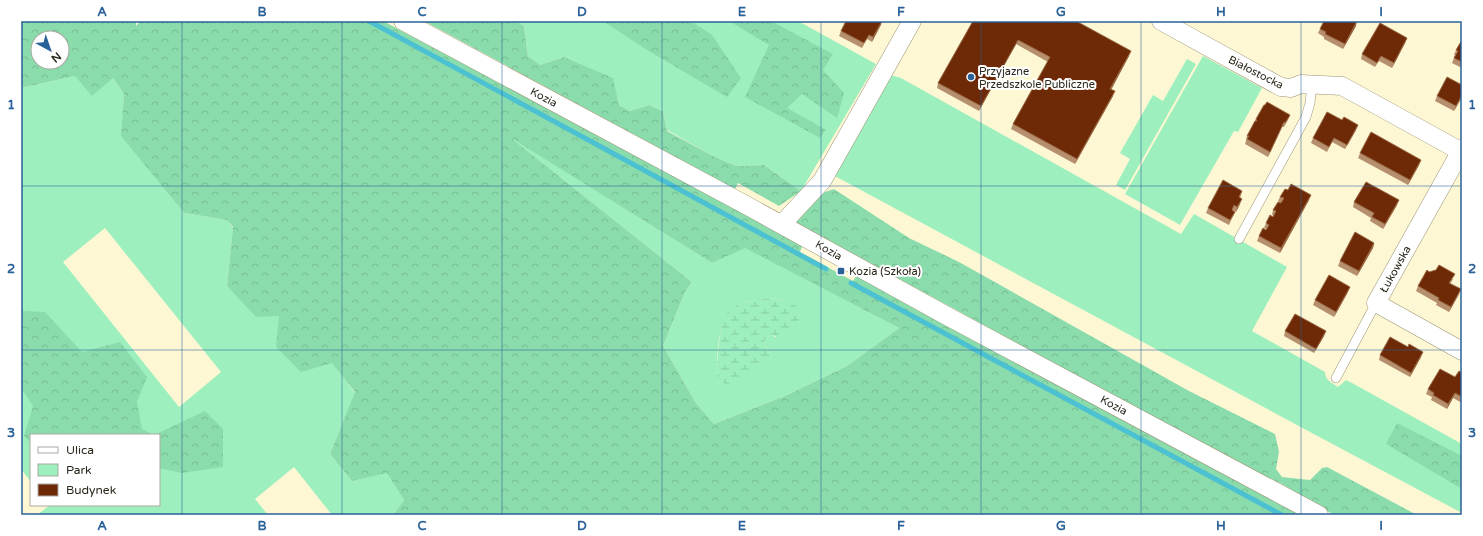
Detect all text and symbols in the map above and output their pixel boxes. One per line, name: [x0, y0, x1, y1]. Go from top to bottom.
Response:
text: A: [97, 4, 107, 20]
text: B: [257, 4, 267, 20]
text: C: [417, 4, 427, 20]
text: D: [577, 4, 587, 20]
text: E: [738, 4, 746, 20]
text: F: [897, 4, 905, 20]
text: G: [1056, 4, 1066, 20]
text: H: [1216, 4, 1226, 20]
text: I: [1379, 4, 1383, 20]
north arrow: [30, 30, 70, 70]
text: N: [49, 49, 64, 65]
street label: Białostocka: [1226, 53, 1285, 92]
place label: Przyjazne Przedszkole Publiczne: [979, 65, 1095, 91]
marker: Przyjazne Przedszkole Publiczne: [966, 72, 976, 82]
street label: Kozia: [528, 85, 559, 110]
text: 1: [7, 97, 15, 113]
text: 1: [1468, 97, 1476, 113]
street label: Kozia: [813, 238, 844, 263]
street label: Łukowska: [1377, 244, 1414, 295]
text: 2: [7, 261, 15, 277]
text: 2: [1468, 261, 1476, 277]
place label: Kozia (Szkoła): [849, 265, 921, 278]
marker: Kozia (Szkoła): [836, 266, 846, 276]
street label: Kozia: [1098, 393, 1129, 418]
text: 3: [7, 425, 15, 441]
text: 3: [1468, 425, 1476, 441]
legend: [30, 434, 160, 506]
text: Ulica: [66, 443, 94, 457]
text: Park: [66, 463, 92, 477]
text: Budynek: [66, 483, 117, 497]
text: A: [97, 518, 107, 534]
text: B: [257, 518, 267, 534]
text: C: [417, 518, 427, 534]
text: D: [577, 518, 587, 534]
text: E: [738, 518, 746, 534]
text: F: [897, 518, 905, 534]
text: G: [1056, 518, 1066, 534]
text: H: [1216, 518, 1226, 534]
text: I: [1379, 518, 1383, 534]

